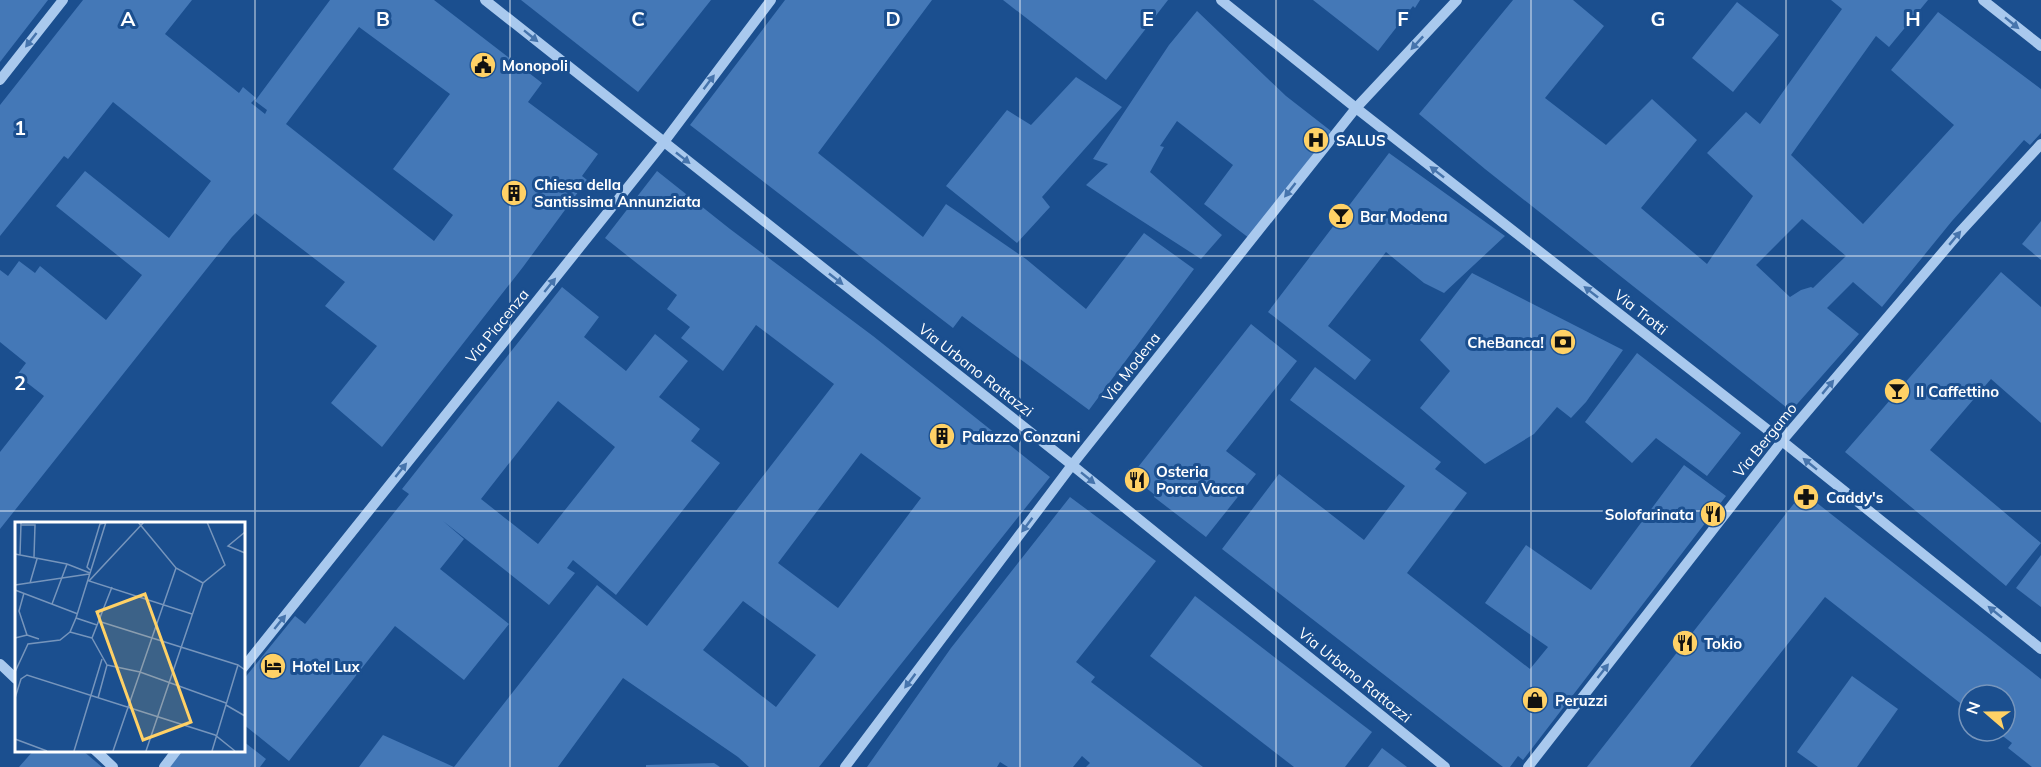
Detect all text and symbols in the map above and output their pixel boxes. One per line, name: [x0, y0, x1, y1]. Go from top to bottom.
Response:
text: A: [121, 6, 136, 31]
text: B: [376, 6, 390, 31]
text: C: [631, 6, 645, 31]
text: D: [885, 6, 901, 31]
text: E: [1142, 6, 1154, 31]
text: F: [1397, 6, 1409, 31]
text: G: [1651, 6, 1665, 31]
text: H: [1905, 6, 1921, 31]
one-way arrow: [2004, 16, 2020, 29]
one-way arrow: [523, 30, 539, 43]
one-way arrow: [26, 33, 38, 48]
one-way arrow: [1410, 35, 1424, 50]
public building icon: Monopoli: [468, 50, 498, 80]
place label: Monopoli: [502, 56, 568, 75]
one-way arrow: [703, 75, 715, 91]
text: 1: [14, 115, 26, 140]
hospital icon: SALUS: [1301, 125, 1331, 155]
place label: SALUS: [1336, 131, 1386, 150]
one-way arrow: [676, 151, 691, 163]
one-way arrow: [1429, 165, 1445, 178]
place label: Chiesa della Santissima Annunziata: [534, 175, 701, 211]
building icon: Chiesa della Santissima Annunziata: [499, 178, 529, 208]
one-way arrow: [1284, 182, 1297, 198]
bar icon: Bar Modena: [1326, 201, 1356, 231]
place label: Bar Modena: [1360, 207, 1447, 226]
one-way arrow: [1948, 231, 1961, 246]
one-way arrow: [829, 272, 844, 284]
one-way arrow: [543, 277, 556, 293]
street label: Via Piacenza: [461, 285, 533, 367]
one-way arrow: [1583, 285, 1599, 298]
street label: Via Trotti: [1610, 285, 1672, 339]
street label: Via Urbano Rattazzi: [915, 319, 1037, 421]
bank icon: CheBanca!: [1548, 327, 1578, 357]
street label: Via Modena: [1098, 328, 1164, 406]
place label: CheBanca!: [1467, 333, 1544, 352]
text: 2: [14, 370, 26, 395]
bar icon: Il Caffettino: [1882, 376, 1912, 406]
one-way arrow: [1822, 379, 1835, 395]
place label: Il Caffettino: [1916, 382, 1999, 401]
street label: Via Bergamo: [1729, 399, 1801, 481]
building icon: Palazzo Conzani: [927, 421, 957, 451]
place label: Palazzo Conzani: [962, 427, 1081, 446]
one-way arrow: [1803, 458, 1818, 470]
one-way arrow: [395, 462, 408, 478]
place label: Osteria Porca Vacca: [1156, 462, 1245, 498]
restaurant icon: Osteria Porca Vacca: [1122, 465, 1152, 495]
one-way arrow: [1080, 471, 1095, 484]
pharmacy icon: Caddy's: [1791, 482, 1821, 512]
place label: Caddy's: [1826, 488, 1883, 507]
restaurant icon: Solofarinata: [1698, 499, 1728, 529]
place label: Solofarinata: [1605, 505, 1694, 524]
one-way arrow: [1020, 517, 1033, 533]
inset map: [15, 522, 244, 752]
one-way arrow: [1988, 606, 2003, 619]
one-way arrow: [273, 614, 286, 630]
street label: Via Urbano Rattazzi: [1294, 623, 1416, 727]
restaurant icon: Tokio: [1670, 628, 1700, 658]
place label: Tokio: [1704, 634, 1742, 653]
hotel icon: Hotel Lux: [258, 651, 288, 681]
place label: Hotel Lux: [292, 657, 360, 676]
one-way arrow: [1596, 664, 1608, 679]
one-way arrow: [903, 673, 916, 689]
north arrow: [1957, 683, 2017, 743]
shop icon: Peruzzi: [1520, 685, 1550, 715]
place label: Peruzzi: [1555, 691, 1607, 710]
text: N: [1961, 699, 1984, 717]

